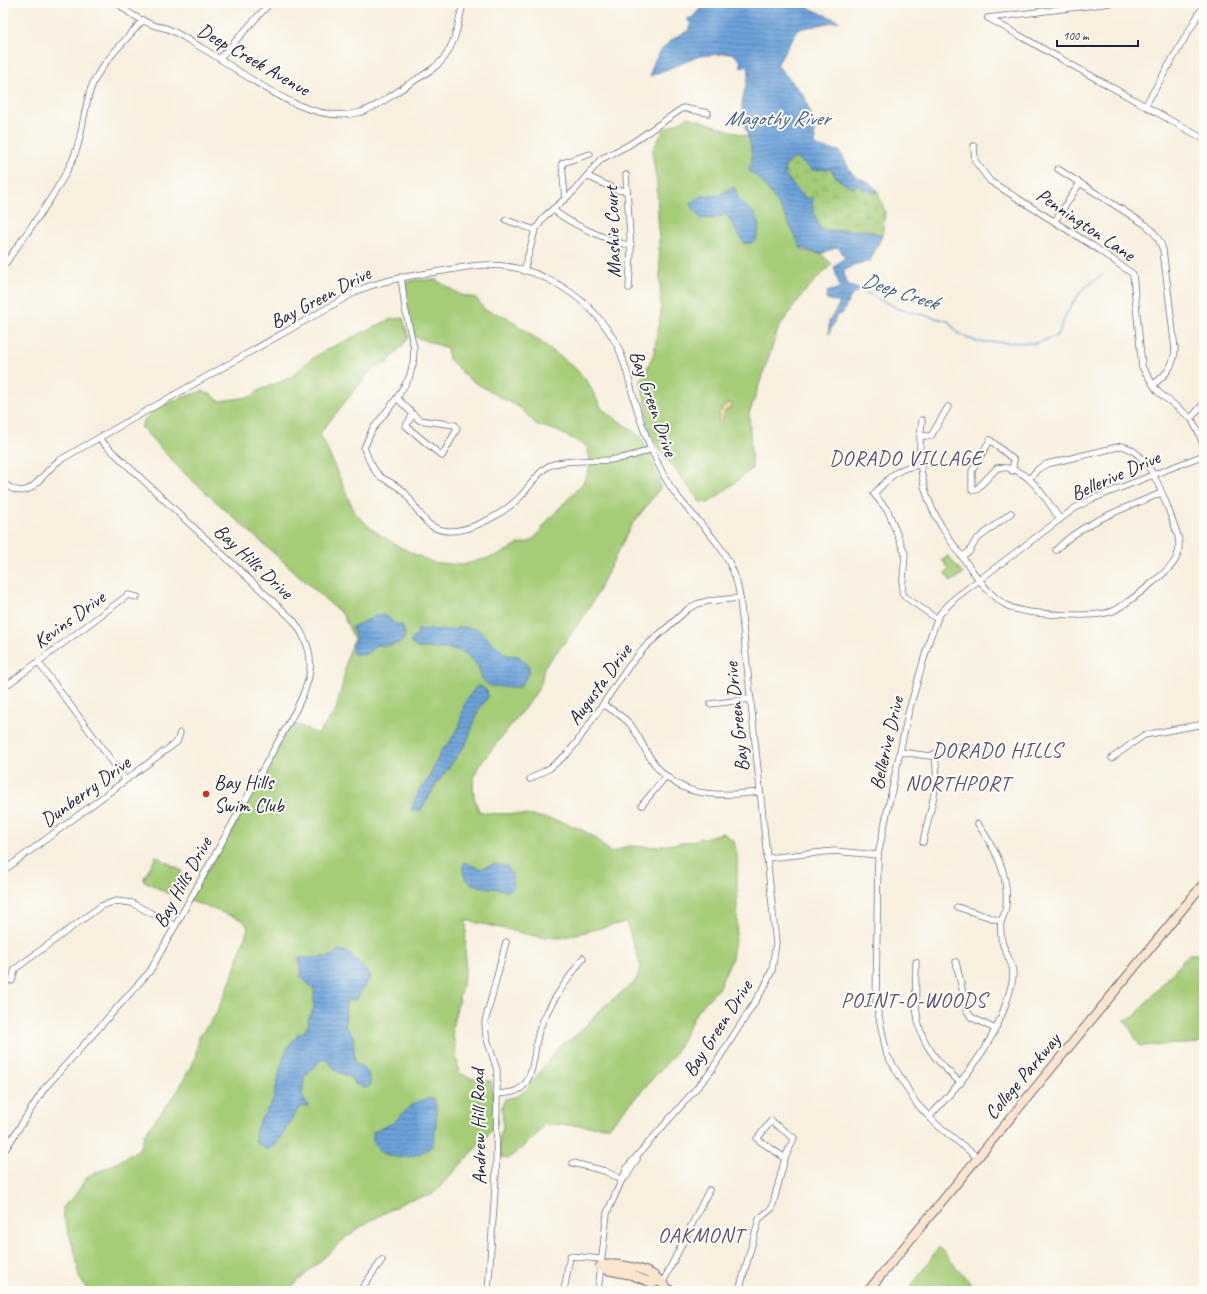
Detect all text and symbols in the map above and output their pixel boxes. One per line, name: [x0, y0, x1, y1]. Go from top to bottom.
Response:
street label: Deep Creek Avenue: [193, 17, 315, 102]
scale bar: [1057, 22, 1138, 48]
text: 100 m: [1063, 28, 1090, 44]
water label: Magothy River: [725, 105, 833, 131]
street label: Pennington Lane: [1032, 182, 1141, 267]
street label: Mashie Court: [598, 183, 627, 278]
street label: Bay Green Drive: [266, 260, 376, 334]
water label: Deep Creek: [859, 267, 945, 317]
street label: Bay Green Drive: [624, 347, 684, 461]
street label: Bellerive Drive: [1067, 444, 1165, 506]
district label: DORADO VILLAGE: [829, 445, 985, 471]
street label: Bay Hills Drive: [209, 518, 300, 605]
street label: Kevins Drive: [29, 584, 111, 654]
street label: Augusta Drive: [562, 638, 638, 730]
street label: Bay Green Drive: [718, 659, 755, 773]
street label: Bellerive Drive: [864, 693, 910, 792]
district label: DORADO HILLS: [932, 737, 1065, 763]
street label: Dunberry Drive: [35, 750, 136, 832]
place label: Bay Hills Swim Club: [214, 770, 285, 818]
district label: NORTHPORT: [905, 770, 1014, 796]
marker: Bay Hills Swim Club: [201, 789, 211, 799]
street label: Bay Hills Drive: [147, 831, 218, 932]
street label: Bay Green Drive: [677, 974, 759, 1081]
district label: POINT-O-WOODS: [841, 987, 990, 1013]
street label: College Parkway: [979, 1026, 1067, 1125]
street label: Andrew Hill Road: [465, 1066, 492, 1185]
district label: OAKMONT: [658, 1222, 748, 1248]

